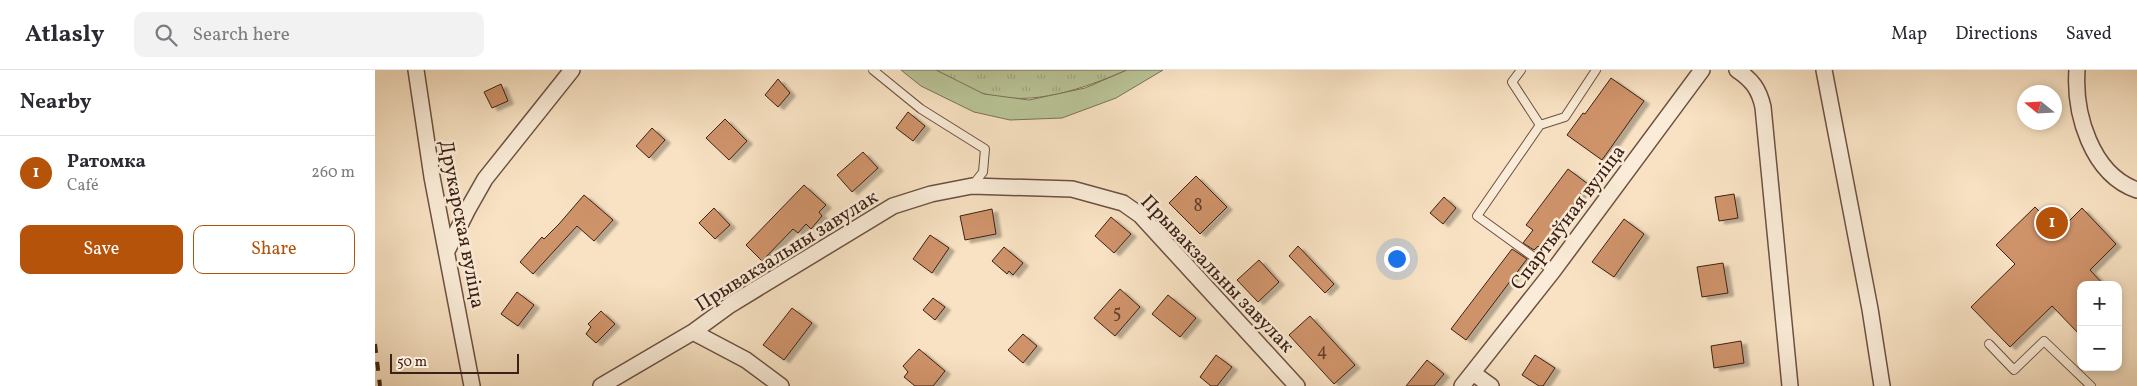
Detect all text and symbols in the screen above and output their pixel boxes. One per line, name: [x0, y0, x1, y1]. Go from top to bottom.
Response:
search box: [134, 12, 484, 57]
text: Atlasly: [25, 18, 104, 52]
icon: search: [152, 21, 180, 49]
text: Search here: [192, 22, 290, 48]
text: Map: [1891, 22, 1927, 47]
text: Directions: [1955, 22, 2038, 47]
text: Saved: [2066, 22, 2112, 47]
north arrow: [2017, 85, 2062, 130]
text: Nearby: [20, 88, 91, 117]
street label: Друкарская вуліца: [431, 138, 491, 311]
street label: Спартыўная вуліца: [1505, 140, 1633, 297]
text: Ратомка: [67, 149, 146, 175]
text: 1: [33, 162, 39, 184]
text: 260 m: [311, 162, 355, 184]
text: Café: [67, 175, 98, 197]
street label: Прывакзальны завулак: [690, 184, 884, 319]
street label: Прывакзальны завулак: [1133, 189, 1300, 360]
house number: 8: [1193, 194, 1203, 219]
pin: 1: [2036, 204, 2068, 242]
button: Save: [20, 225, 183, 274]
button: Share: [193, 225, 355, 274]
your location: [1384, 246, 1410, 272]
map controls: [2077, 281, 2122, 371]
button: +: [2077, 281, 2122, 326]
house number: 5: [1113, 301, 1121, 326]
button: −: [2077, 326, 2122, 371]
house number: 4: [1317, 339, 1327, 364]
scale bar: [390, 351, 519, 374]
text: 50 m: [397, 353, 427, 372]

